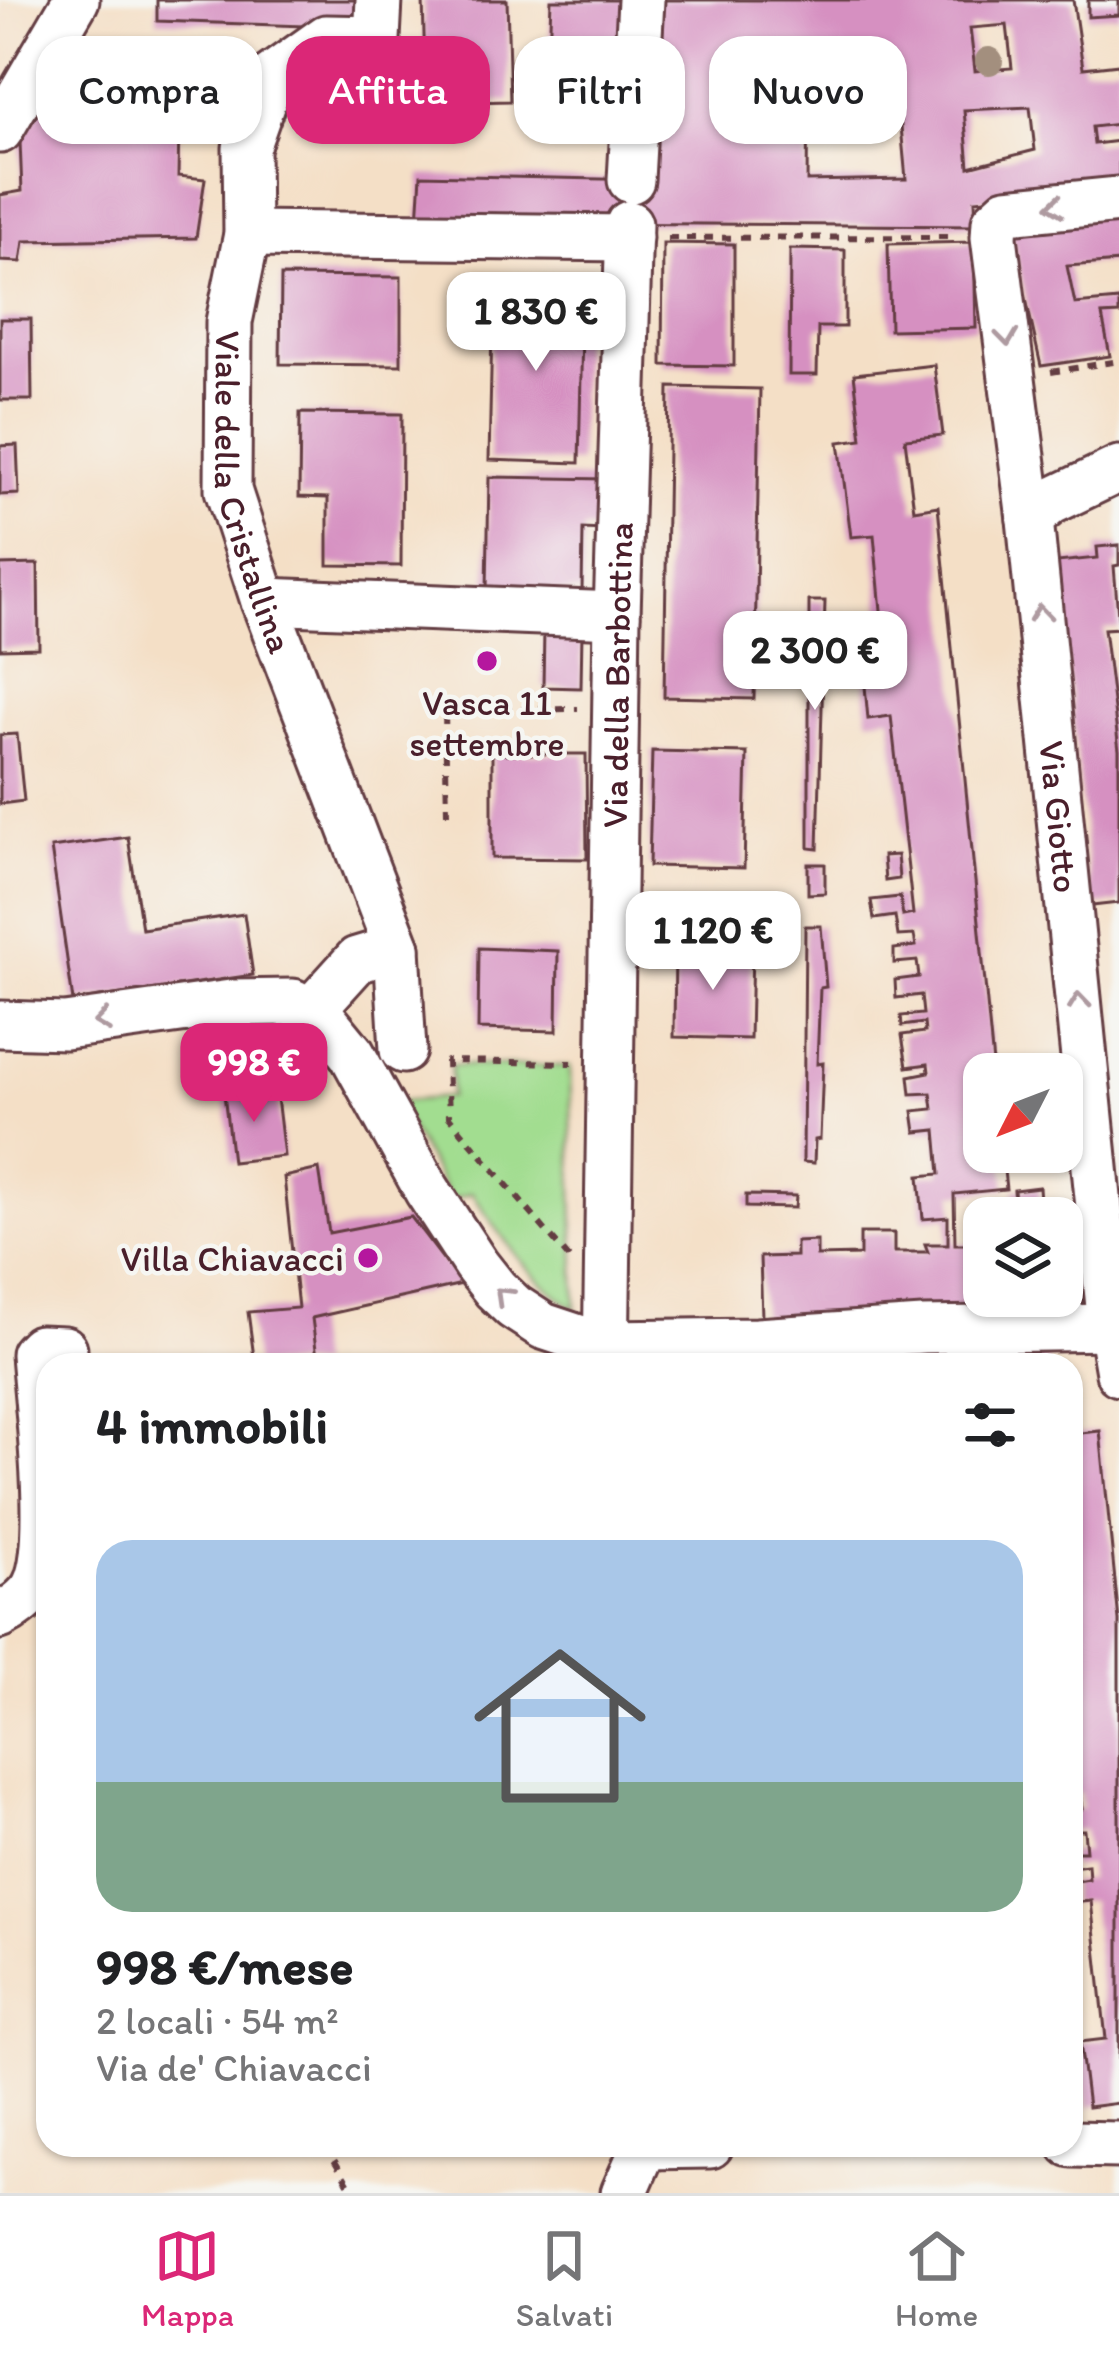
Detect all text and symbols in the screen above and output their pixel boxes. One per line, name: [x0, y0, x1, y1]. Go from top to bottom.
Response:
chip: Compra: [36, 36, 262, 144]
chip: Affitta: [286, 36, 490, 144]
chip: Filtri: [514, 36, 685, 144]
chip: Nuovo: [709, 36, 907, 144]
one-way arrow: [1045, 193, 1065, 219]
pin: 1 830 €: [425, 272, 647, 374]
text: 1 830 €: [474, 287, 598, 334]
one-way arrow: [994, 328, 1020, 348]
street label: Viale della Cristallina: [206, 330, 303, 659]
street label: Via della Barbottina: [593, 521, 642, 828]
one-way arrow: [1028, 603, 1053, 622]
pin: 2 300 €: [704, 611, 926, 713]
text: 2 300 €: [750, 626, 880, 673]
marker: Vasca 11 settembre: [474, 648, 500, 674]
place label: Vasca 11 settembre: [409, 681, 565, 765]
street label: Via Giotto: [1030, 739, 1088, 895]
pin: 1 120 €: [602, 891, 824, 993]
text: 1 120 €: [653, 906, 773, 953]
one-way arrow: [1067, 991, 1092, 1010]
one-way arrow: [92, 1007, 111, 1033]
pin: 998 €: [170, 1023, 338, 1125]
text: 998 €: [207, 1038, 301, 1085]
north arrow: [963, 1053, 1083, 1173]
map controls: [963, 1053, 1083, 1317]
button: layers: [963, 1197, 1083, 1317]
place label: Villa Chiavacci: [121, 1237, 344, 1280]
marker: Villa Chiavacci: [355, 1245, 381, 1271]
one-way arrow: [495, 1287, 517, 1309]
icon: filters: [957, 1392, 1023, 1458]
text: 4 immobili: [96, 1395, 328, 1456]
icon: home: [452, 1618, 668, 1834]
text: 998 €/mese: [96, 1936, 354, 1997]
text: 2 locali · 54 m²: [96, 1997, 339, 2044]
text: Via de' Chiavacci: [96, 2044, 372, 2091]
tab: Mappa: [141, 2223, 234, 2334]
tab: Salvati: [516, 2223, 613, 2334]
tab: Home: [895, 2223, 978, 2334]

